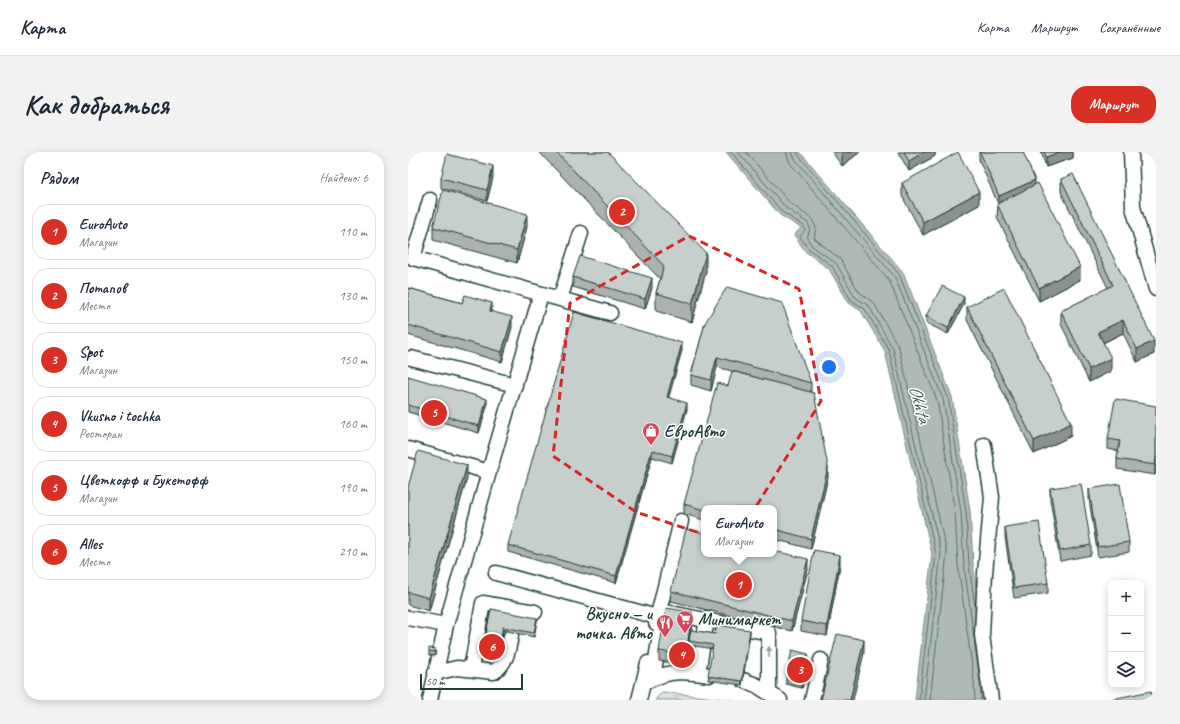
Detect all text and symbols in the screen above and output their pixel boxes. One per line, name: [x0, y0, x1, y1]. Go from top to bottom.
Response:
text: Карта: [20, 16, 65, 40]
text: Карта: [977, 19, 1009, 36]
text: Маршрут: [1031, 19, 1077, 36]
text: Сохранённые: [1099, 19, 1160, 36]
button: Маршрут: [1071, 86, 1156, 123]
text: Как добраться: [24, 87, 169, 122]
text: Рядом: [40, 168, 78, 189]
text: Найдено: 6: [320, 170, 368, 186]
pin: 2: [609, 197, 635, 227]
text: EuroAuto: [79, 215, 127, 234]
text: 1: [51, 224, 57, 240]
text: 110 m: [339, 224, 367, 240]
text: Магазин: [79, 234, 117, 250]
text: Потапов: [79, 279, 126, 298]
text: 2: [51, 288, 57, 304]
text: 130 m: [339, 288, 367, 304]
text: Место: [79, 298, 110, 314]
text: Spot: [79, 343, 103, 362]
text: 3: [51, 352, 57, 368]
text: 150 m: [339, 352, 367, 368]
your location: [819, 357, 839, 377]
text: Магазин: [79, 362, 117, 378]
water label: Okhta: [904, 383, 936, 427]
pin: 5: [421, 398, 447, 428]
text: Vkusno i tochka: [79, 407, 160, 426]
text: 4: [51, 416, 57, 432]
text: 160 m: [339, 416, 367, 432]
shop icon: ЕвроАвто: [641, 421, 661, 446]
place label: ЕвроАвто: [664, 421, 727, 442]
text: Ресторан: [79, 426, 122, 442]
text: Цветкофф и Букетофф: [79, 471, 208, 490]
text: 5: [51, 480, 57, 496]
text: 190 m: [339, 480, 367, 496]
text: Магазин: [79, 490, 117, 506]
popup: [701, 505, 777, 557]
text: EuroAuto: [715, 514, 763, 533]
text: Магазин: [715, 533, 753, 549]
text: Alles: [79, 535, 102, 554]
text: 6: [51, 544, 57, 560]
text: 210 m: [339, 544, 367, 560]
text: Место: [79, 554, 110, 570]
pin: 1: [726, 570, 752, 600]
map controls: [1108, 580, 1144, 688]
button: +: [1108, 580, 1144, 616]
place label: Вкусно — и точка. Авто: [575, 603, 654, 644]
supermarket icon: Минимаркет: [675, 609, 695, 634]
place label: Минимаркет: [698, 609, 782, 630]
restaurant icon: Вкусно — и точка. Авто: [655, 613, 675, 638]
button: −: [1108, 616, 1144, 652]
pin: 6: [479, 632, 505, 662]
pin: 4: [669, 640, 695, 670]
one-way arrow: [766, 645, 772, 658]
button: layers: [1108, 652, 1144, 688]
pin: 3: [787, 655, 813, 685]
scale bar: [420, 672, 523, 691]
text: 50 m: [426, 674, 445, 688]

